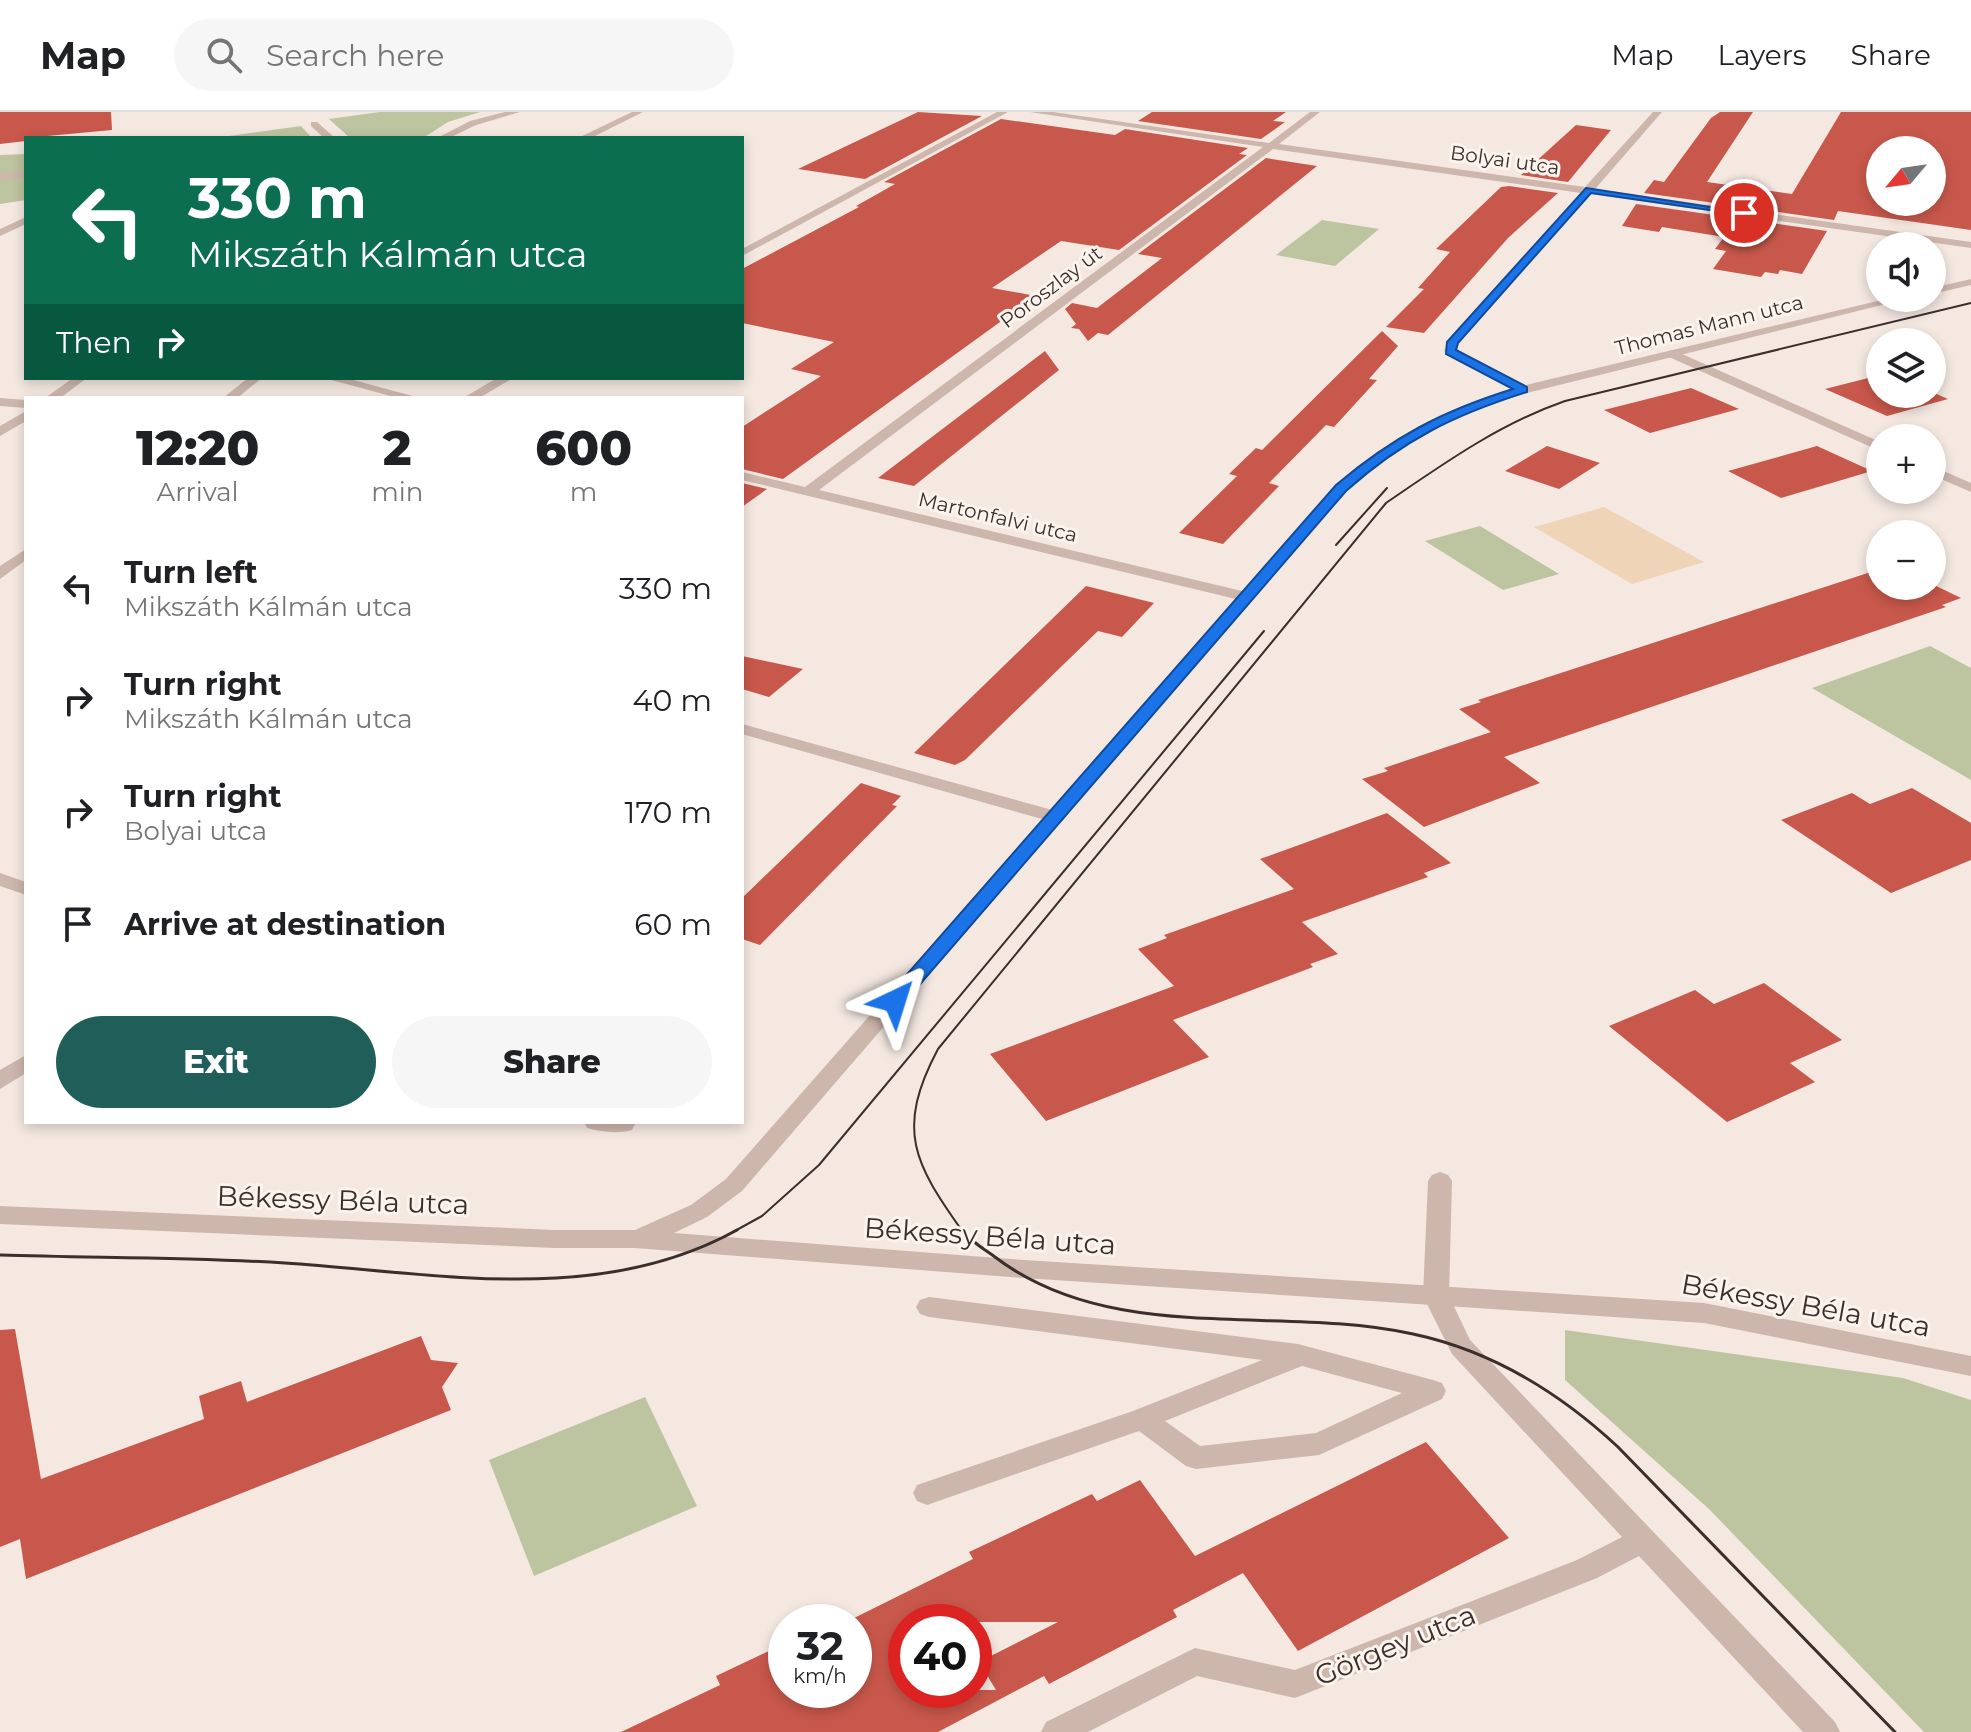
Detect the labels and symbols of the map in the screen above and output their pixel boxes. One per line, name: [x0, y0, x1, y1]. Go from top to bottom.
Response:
north arrow: [1866, 136, 1946, 216]
street label: Bolyai utca: [1449, 140, 1561, 180]
pin: [1710, 179, 1778, 247]
street label: Poroszlay út: [995, 241, 1107, 333]
street label: Thomas Mann utca: [1612, 290, 1806, 360]
street label: Martonfalvi utca: [916, 487, 1080, 547]
position arrow: [853, 959, 937, 1043]
street label: Békessy Béla utca: [216, 1179, 470, 1221]
street label: Békessy Béla utca: [863, 1210, 1117, 1262]
street label: Békessy Béla utca: [1679, 1266, 1933, 1344]
street label: Görgey utca: [1310, 1597, 1480, 1693]
speed limit sign: 40: [888, 1604, 992, 1708]

